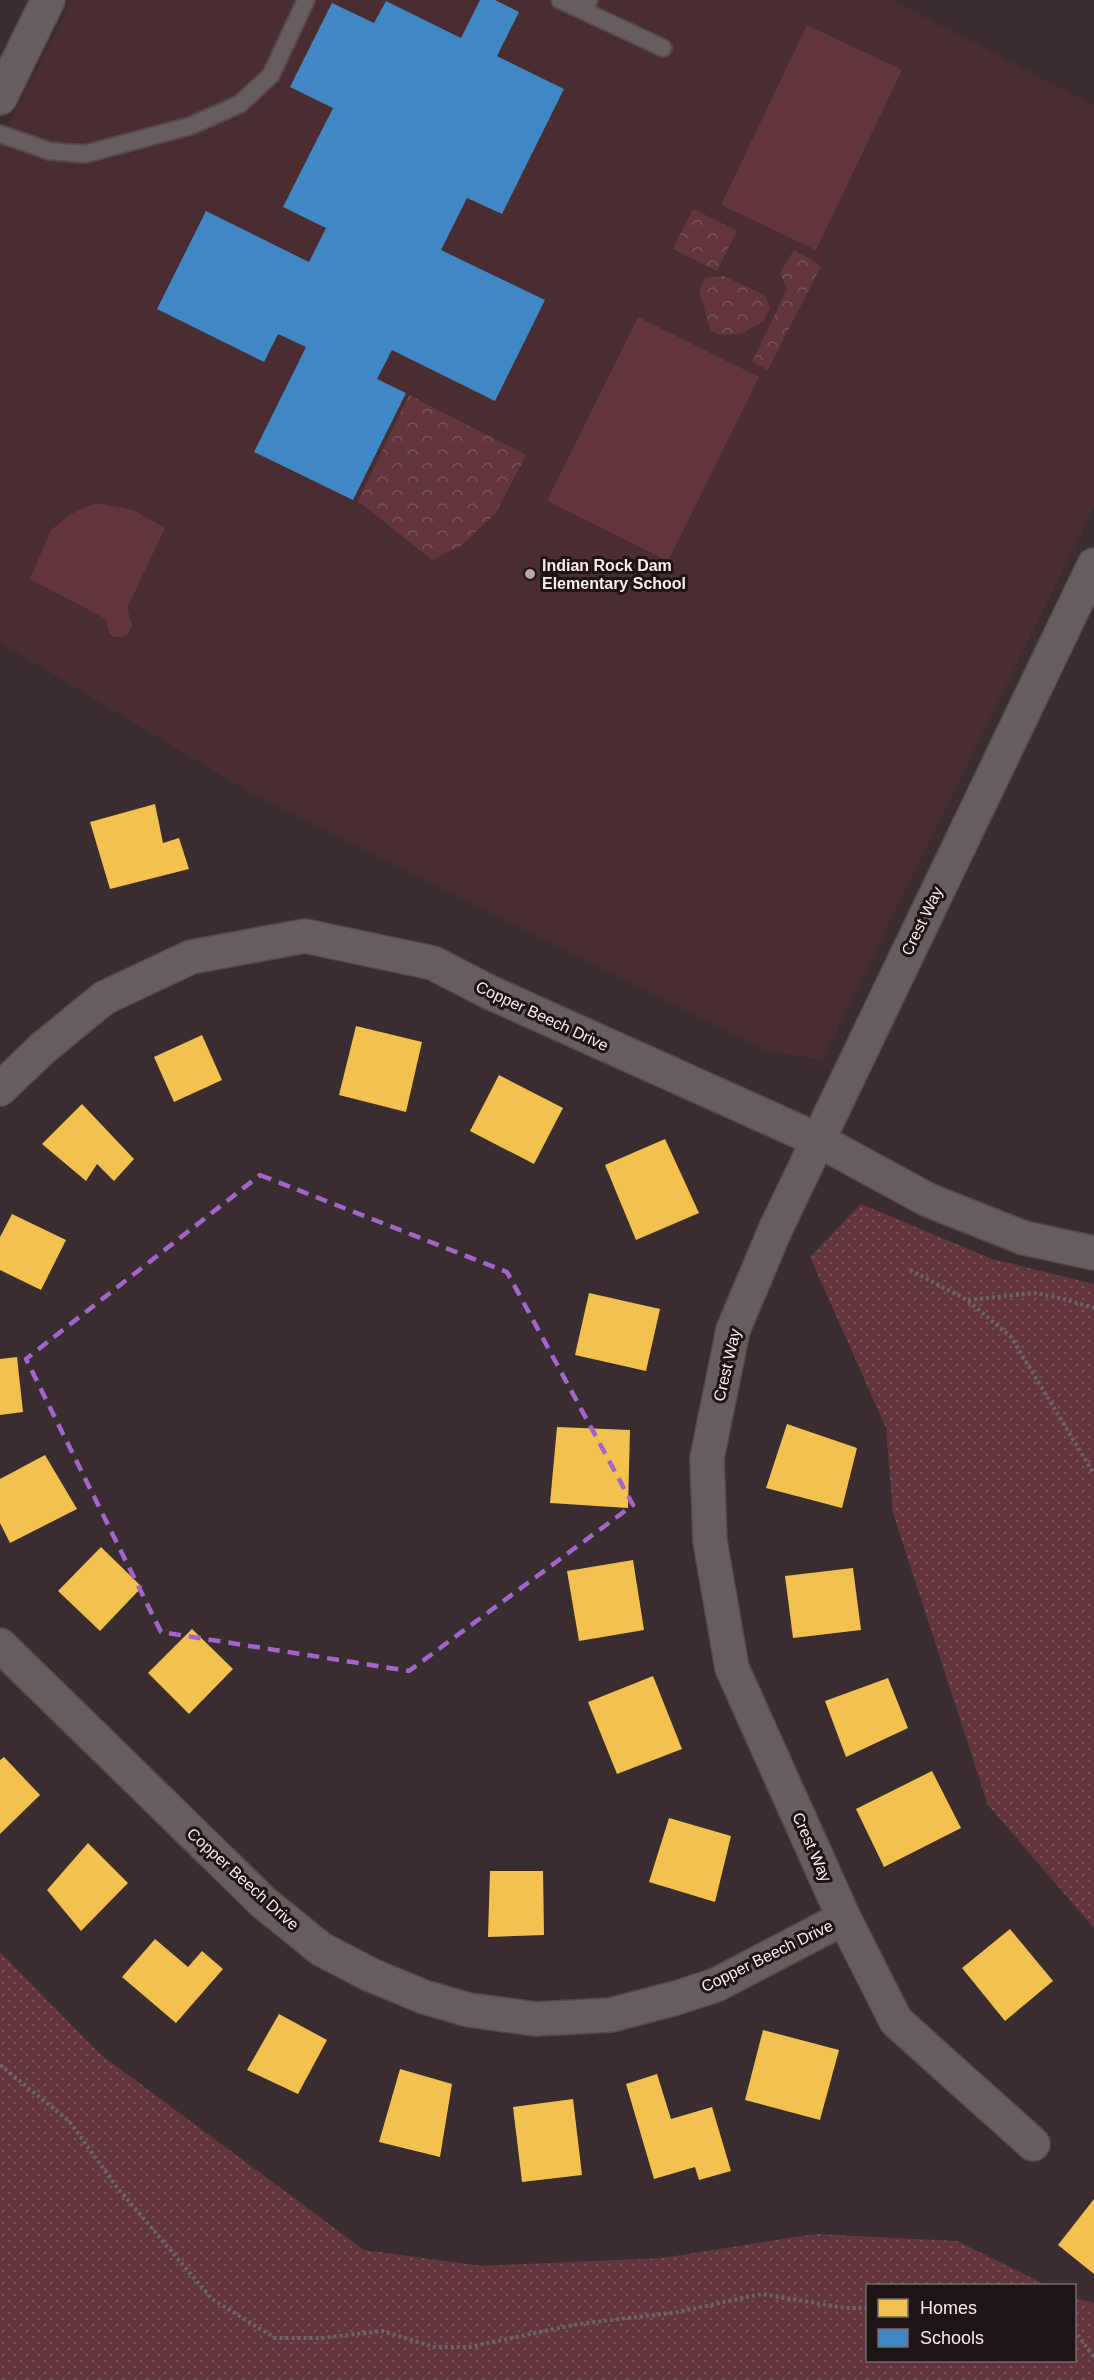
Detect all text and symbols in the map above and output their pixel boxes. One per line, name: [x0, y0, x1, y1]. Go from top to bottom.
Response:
place label: Indian Rock Dam Elementary School: [542, 557, 686, 592]
marker: Indian Rock Dam Elementary School: [523, 567, 537, 581]
street label: Crest Way: [898, 884, 946, 958]
street label: Copper Beech Drive: [473, 978, 611, 1054]
street label: Crest Way: [710, 1327, 744, 1403]
street label: Crest Way: [789, 1810, 835, 1884]
street label: Copper Beech Drive: [184, 1824, 302, 1934]
street label: Copper Beech Drive: [699, 1917, 836, 1995]
legend: [866, 2284, 1076, 2362]
text: Homes: [920, 2298, 977, 2318]
text: Schools: [920, 2328, 984, 2348]

